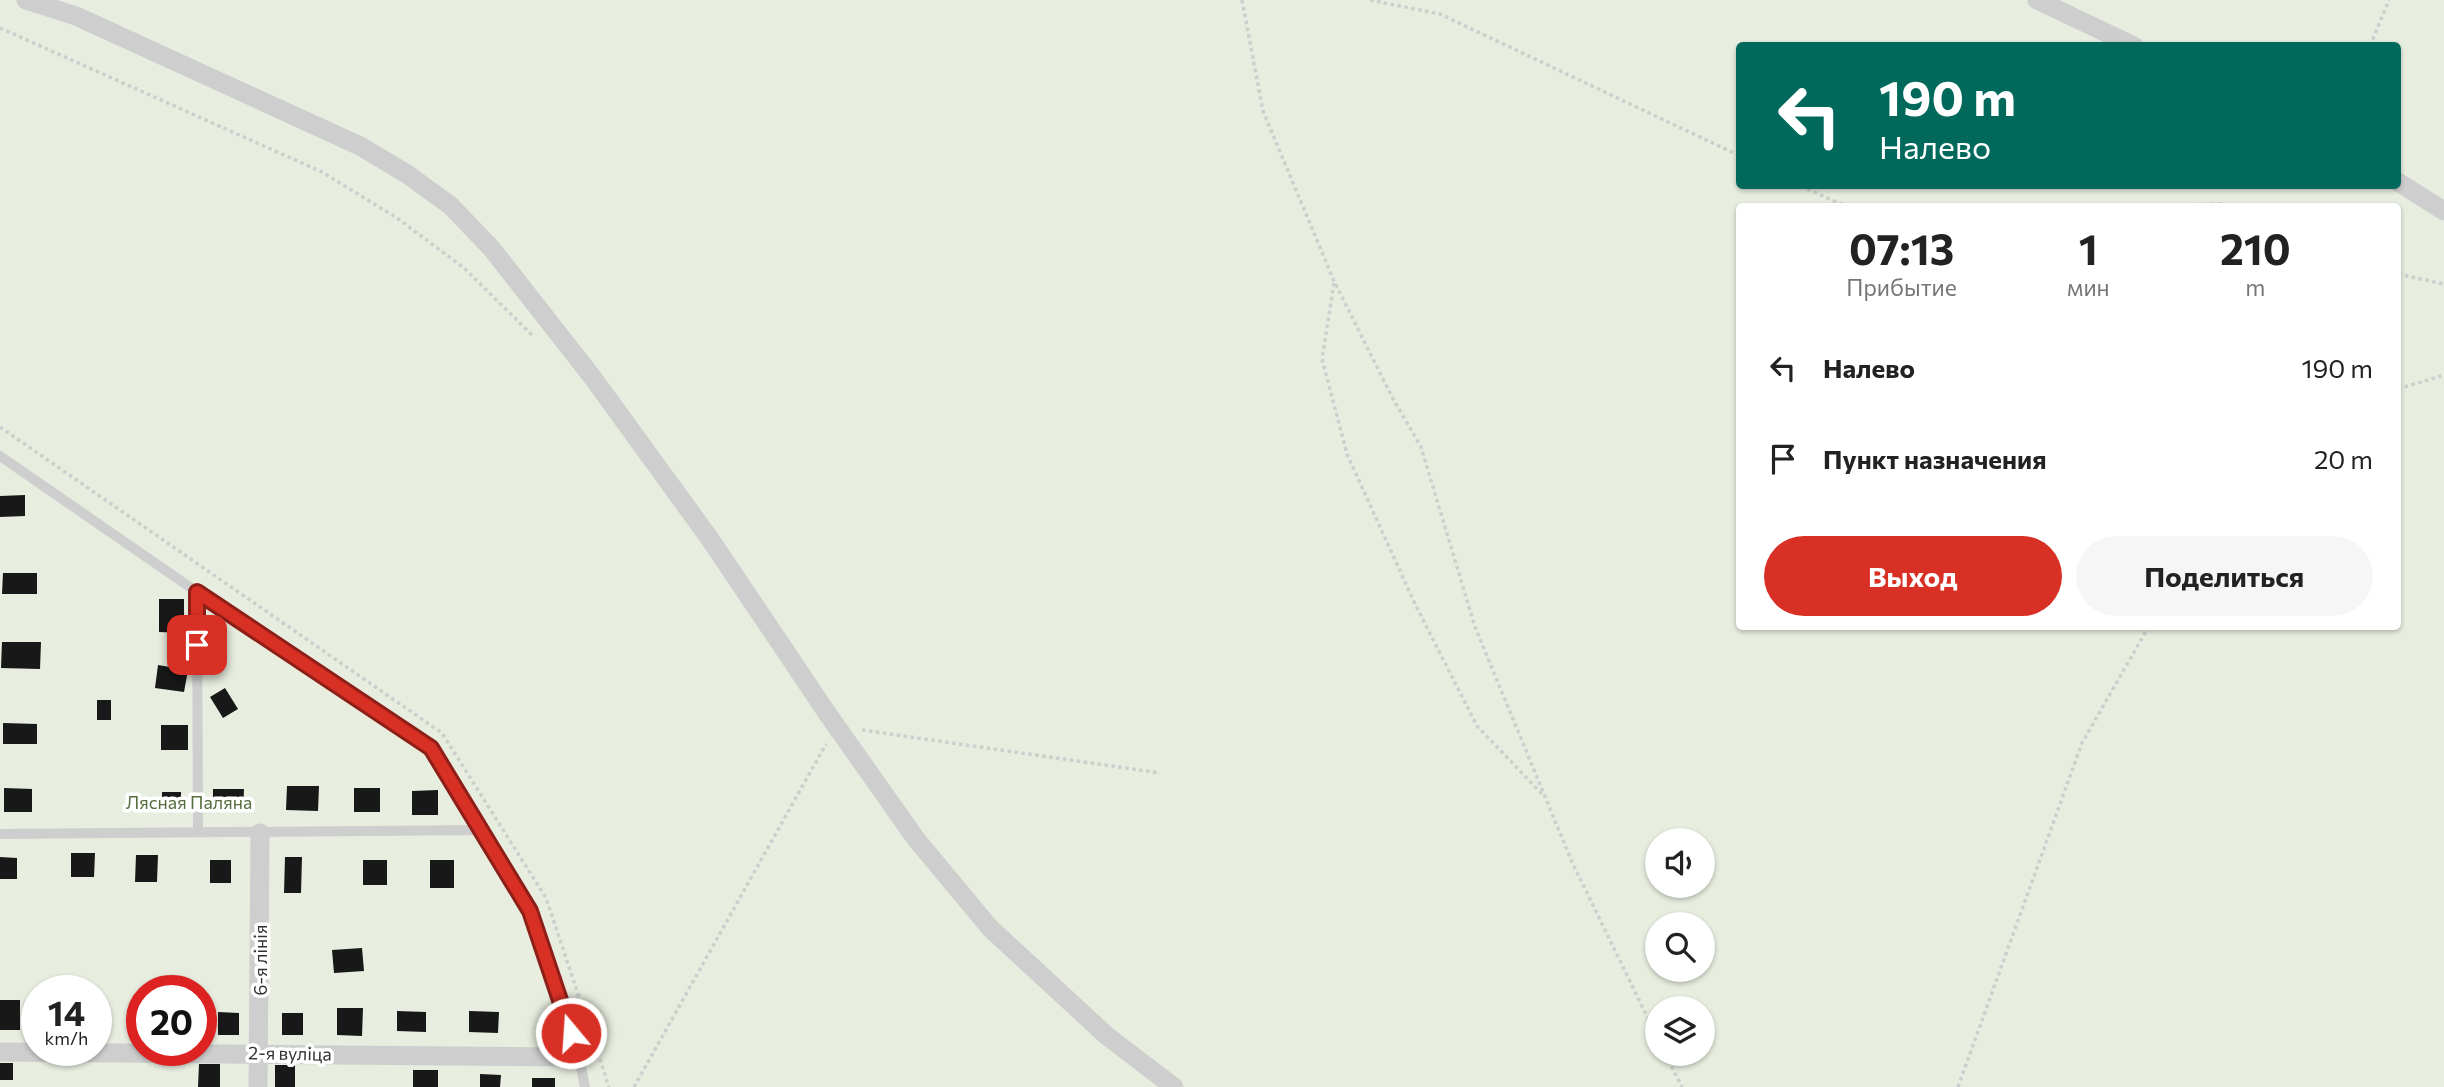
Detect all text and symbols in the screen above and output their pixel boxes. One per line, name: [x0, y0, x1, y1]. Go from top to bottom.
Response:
text: 190 m: [1879, 66, 2016, 126]
icon: left: [1764, 70, 1855, 161]
text: Налево: [1879, 126, 1991, 166]
text: 07:13: [1849, 222, 1954, 274]
text: 1: [2079, 222, 2098, 274]
text: 210: [2220, 222, 2291, 274]
text: Прибытие: [1846, 273, 1957, 301]
text: мин: [2067, 273, 2110, 301]
text: m: [2245, 273, 2265, 301]
icon: left: [1764, 349, 1802, 387]
text: Налево: [1823, 352, 1915, 383]
text: 190 m: [2301, 352, 2373, 383]
icon: arrive: [1764, 440, 1802, 478]
text: Пункт назначения: [1823, 443, 2047, 474]
text: 20 m: [2314, 443, 2373, 474]
button: Выход: [1764, 536, 2062, 616]
button: Поделиться: [2076, 536, 2373, 616]
pin: [167, 615, 227, 675]
icon: arrive: [178, 626, 216, 664]
park label: Лясная Паляна: [126, 791, 252, 813]
map controls: [1645, 828, 1715, 1066]
button: sound: [1645, 828, 1715, 898]
button: search: [1645, 912, 1715, 982]
street label: 6-я лінія: [249, 925, 271, 995]
speed limit sign: 20: [126, 975, 217, 1066]
text: 14: [48, 990, 85, 1033]
position arrow: [534, 996, 608, 1070]
button: layers: [1645, 996, 1715, 1066]
text: km/h: [45, 1027, 88, 1049]
street label: 2-я вуліца: [248, 1041, 332, 1065]

